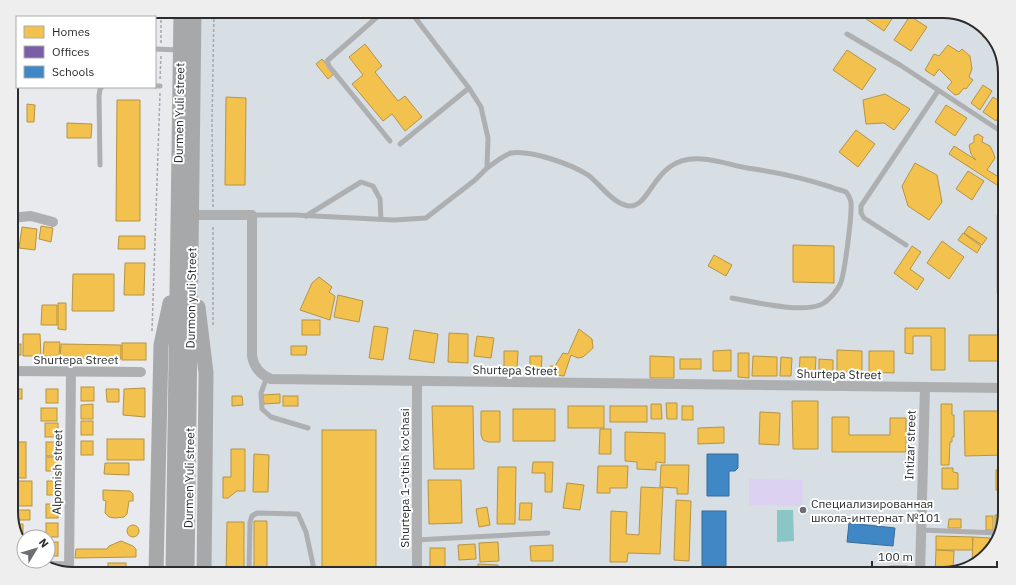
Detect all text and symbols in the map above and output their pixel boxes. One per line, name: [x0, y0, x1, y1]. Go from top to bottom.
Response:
legend: [16, 16, 156, 88]
text: Homes: [52, 24, 90, 39]
text: Offices: [52, 44, 90, 59]
street label: Durmen Yuli street: [171, 63, 187, 163]
text: Schools: [52, 64, 95, 79]
street label: Durmon yuli Street: [183, 247, 199, 349]
street label: Shurtepa Street: [34, 352, 118, 367]
street label: Shurtepa Street: [472, 362, 558, 378]
street label: Shurtepa Street: [796, 366, 882, 382]
street label: Shurtepa 1-o'tish ko'chasi: [397, 408, 412, 548]
street label: Intizаr street: [901, 410, 919, 480]
street label: Durmen Yuli street: [181, 428, 197, 528]
street label: Alpomish street: [49, 429, 65, 515]
place label: Специализированная школа-интернат №101: [811, 496, 940, 525]
marker: Специализированная школа-интернат №101: [798, 505, 808, 515]
north arrow: [16, 529, 56, 569]
text: N: [36, 535, 52, 550]
scale bar: [872, 543, 997, 569]
text: 100 m: [878, 549, 913, 564]

